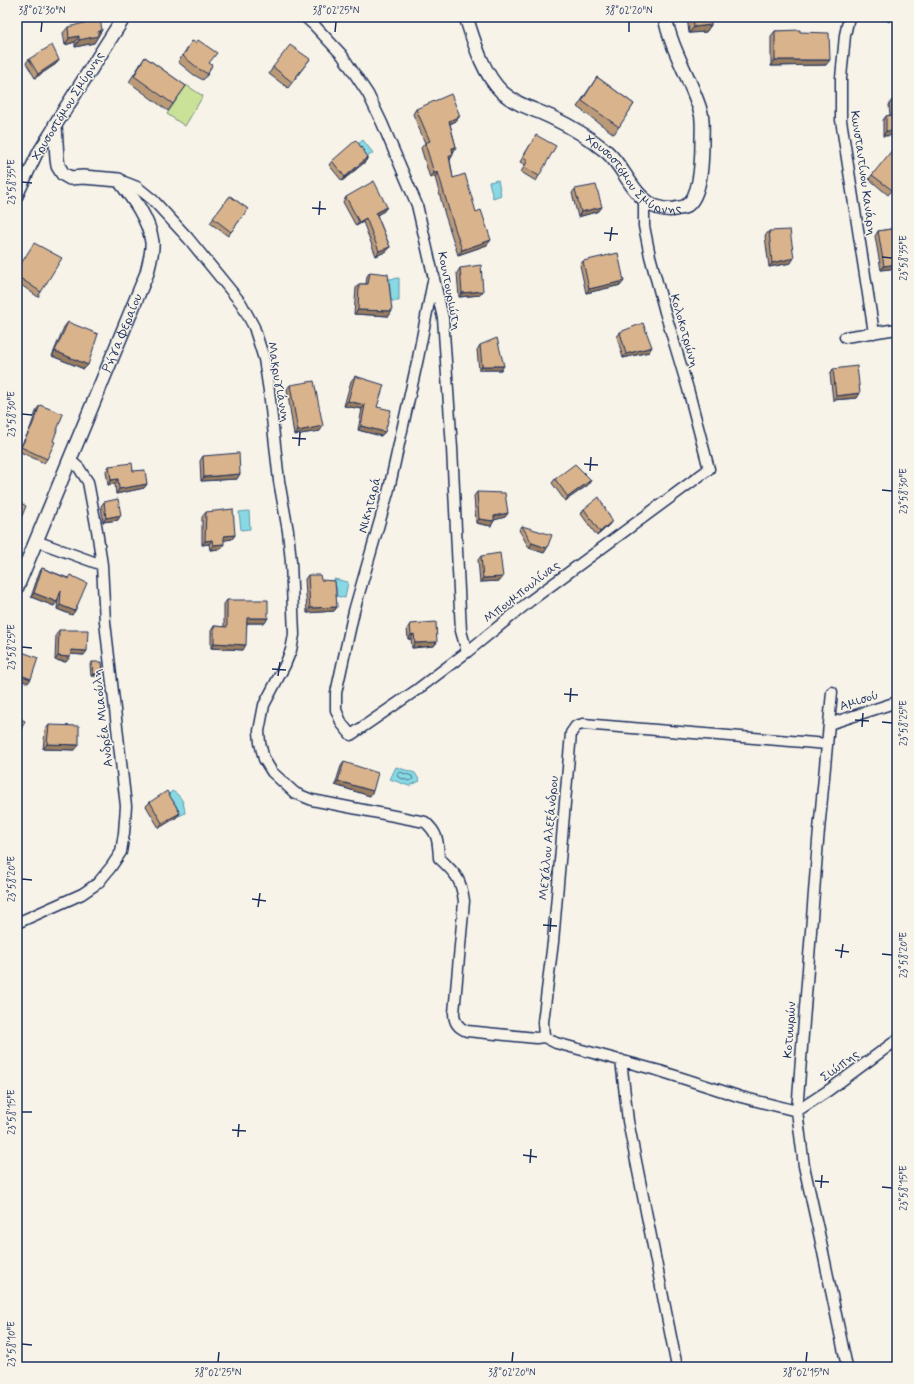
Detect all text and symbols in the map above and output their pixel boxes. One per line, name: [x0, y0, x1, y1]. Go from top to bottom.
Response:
text: 38°02'30"N: [19, 4, 66, 18]
text: 38°02'25"N: [313, 4, 360, 18]
text: 38°02'20"N: [605, 4, 653, 18]
street label: Χρυσοστόμου Σμύρνης: [28, 48, 109, 164]
street label: Κωνσταντίνου Κανάρη: [846, 109, 880, 237]
street label: Χρυσοστόμου Σμύρνης: [582, 130, 683, 218]
text: 23°58'35"E: [5, 159, 19, 205]
text: 23°58'35"E: [897, 235, 911, 281]
street label: Κουντουριώτη: [433, 250, 465, 332]
street label: Ρήγα Φεραίου: [98, 291, 146, 375]
street label: Κολοκοτρώνη: [665, 292, 703, 370]
street label: Μακρυγιάννη: [263, 341, 293, 423]
text: 23°58'30"E: [5, 391, 19, 437]
text: 23°58'30"E: [897, 468, 911, 514]
street label: Νικηταρά: [354, 475, 386, 535]
street label: Μπουμπουλίνας: [480, 557, 564, 627]
text: 23°58'25"E: [5, 624, 19, 670]
street label: Ανδρέα Μιαούλη: [89, 668, 117, 768]
street label: Αμισού: [837, 687, 881, 715]
text: 23°58'25"E: [897, 700, 911, 746]
street label: Μεγάλου Αλεξάνδρου: [535, 775, 563, 901]
text: 23°58'20"E: [5, 856, 19, 902]
text: 23°58'20"E: [897, 932, 911, 978]
street label: Κοτυωρών: [780, 1001, 800, 1059]
street label: Σιώπης: [817, 1046, 863, 1086]
text: 23°58'15"E: [5, 1089, 19, 1135]
text: 23°58'15"E: [897, 1165, 911, 1211]
text: 23°58'10"E: [5, 1321, 19, 1367]
text: 38°02'25"N: [195, 1366, 242, 1380]
text: 38°02'20"N: [488, 1366, 536, 1380]
text: 38°02'15"N: [783, 1366, 830, 1380]

